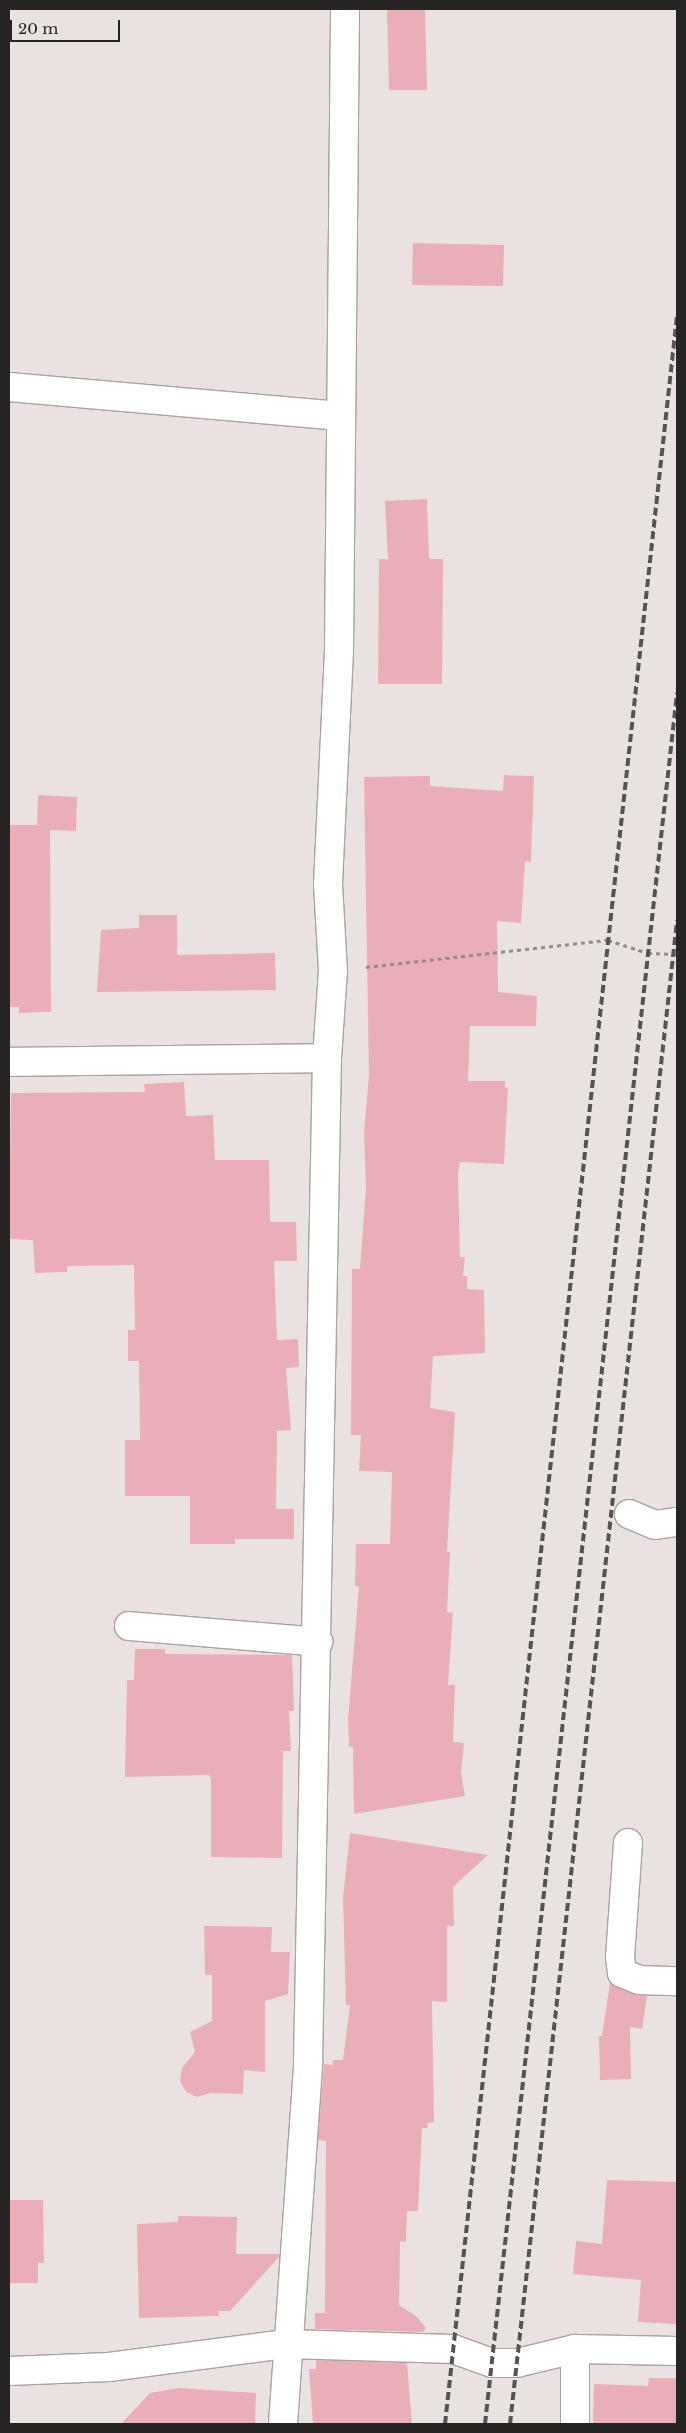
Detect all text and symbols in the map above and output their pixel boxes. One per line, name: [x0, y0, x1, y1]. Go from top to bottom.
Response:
scale bar: [12, 10, 122, 42]
text: 20 m: [18, 19, 58, 38]

